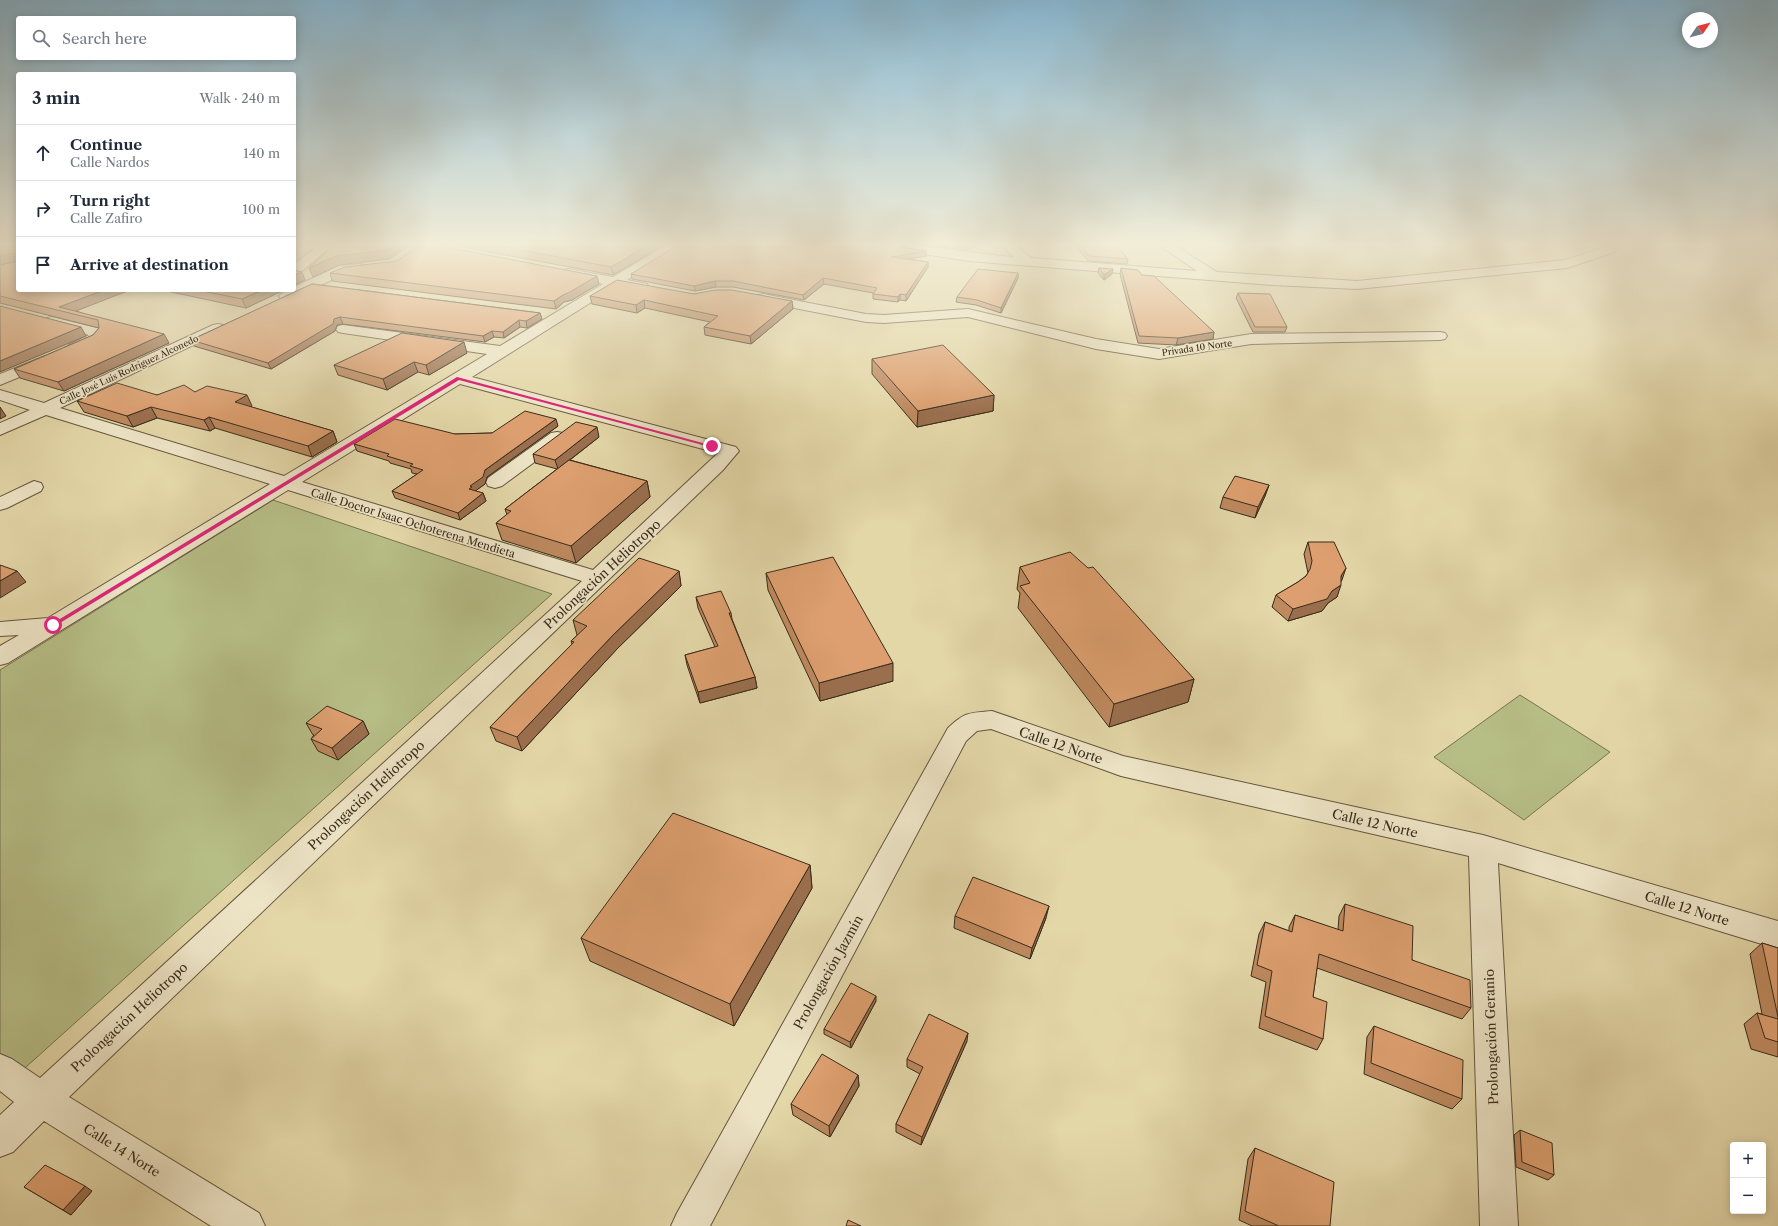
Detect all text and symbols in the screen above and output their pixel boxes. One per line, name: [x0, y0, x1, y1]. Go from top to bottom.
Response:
north arrow: [1682, 12, 1718, 48]
search box: [16, 16, 296, 60]
icon: search: [30, 27, 52, 49]
text: Search here: [62, 29, 147, 48]
text: 3 min: [32, 88, 81, 108]
text: Walk · 240 m: [200, 90, 280, 106]
text: Continue: [70, 135, 142, 154]
icon: ahead: [32, 142, 54, 164]
text: 140 m: [243, 145, 280, 161]
text: Calle Nardos: [70, 154, 149, 170]
text: Turn right: [70, 191, 150, 210]
icon: right: [32, 198, 54, 220]
text: 100 m: [242, 201, 280, 217]
text: Calle Zafiro: [70, 210, 142, 226]
icon: arrive: [32, 254, 54, 276]
text: Arrive at destination: [70, 255, 229, 274]
street label: Calle José Luis Rodríguez Alconedo: [57, 332, 201, 407]
street label: Privada 10 Norte: [1161, 337, 1233, 358]
route end: [703, 437, 721, 455]
street label: Calle Doctor Isaac Ochoterena Mendieta: [309, 485, 517, 561]
street label: Prolongación Heliotropo: [540, 516, 664, 632]
route start: [44, 616, 62, 634]
street label: Calle 12 Norte: [1017, 723, 1105, 767]
street label: Prolongación Heliotropo: [304, 737, 428, 853]
street label: Calle 12 Norte: [1331, 805, 1419, 841]
street label: Calle 12 Norte: [1643, 888, 1731, 928]
street label: Prolongación Jazmín: [790, 912, 866, 1032]
street label: Prolongación Heliotropo: [67, 959, 191, 1075]
street label: Prolongación Geranio: [1481, 969, 1501, 1105]
street label: Calle 14 Norte: [81, 1120, 163, 1180]
map controls: [1730, 1142, 1766, 1214]
button: +: [1730, 1142, 1766, 1178]
button: −: [1730, 1178, 1766, 1214]

